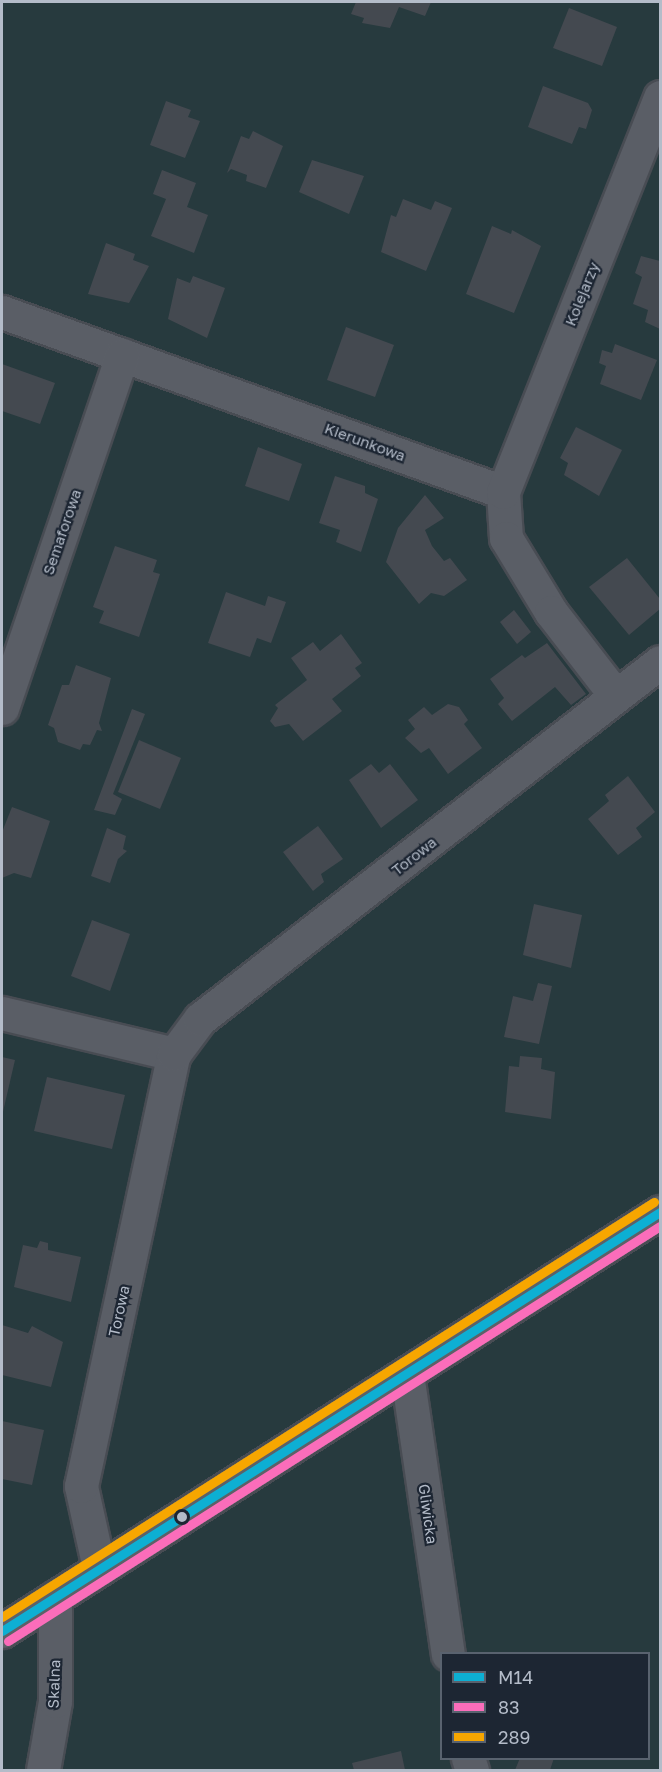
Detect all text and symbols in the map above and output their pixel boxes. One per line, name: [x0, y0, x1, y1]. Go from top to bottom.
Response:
street label: Kolejarzy: [561, 260, 603, 328]
street label: Kierunkowa: [322, 419, 408, 465]
street label: Semaforowa: [39, 487, 85, 577]
street label: Torowa: [388, 833, 440, 879]
street label: Torowa: [105, 1284, 133, 1338]
street label: Gliwicka: [415, 1483, 441, 1545]
unlabelled marker: [176, 1511, 188, 1523]
legend: [440, 1652, 650, 1760]
street label: Skalna: [44, 1659, 64, 1709]
text: M14: [498, 1666, 533, 1688]
text: 83: [498, 1696, 520, 1718]
text: 289: [498, 1726, 530, 1748]

